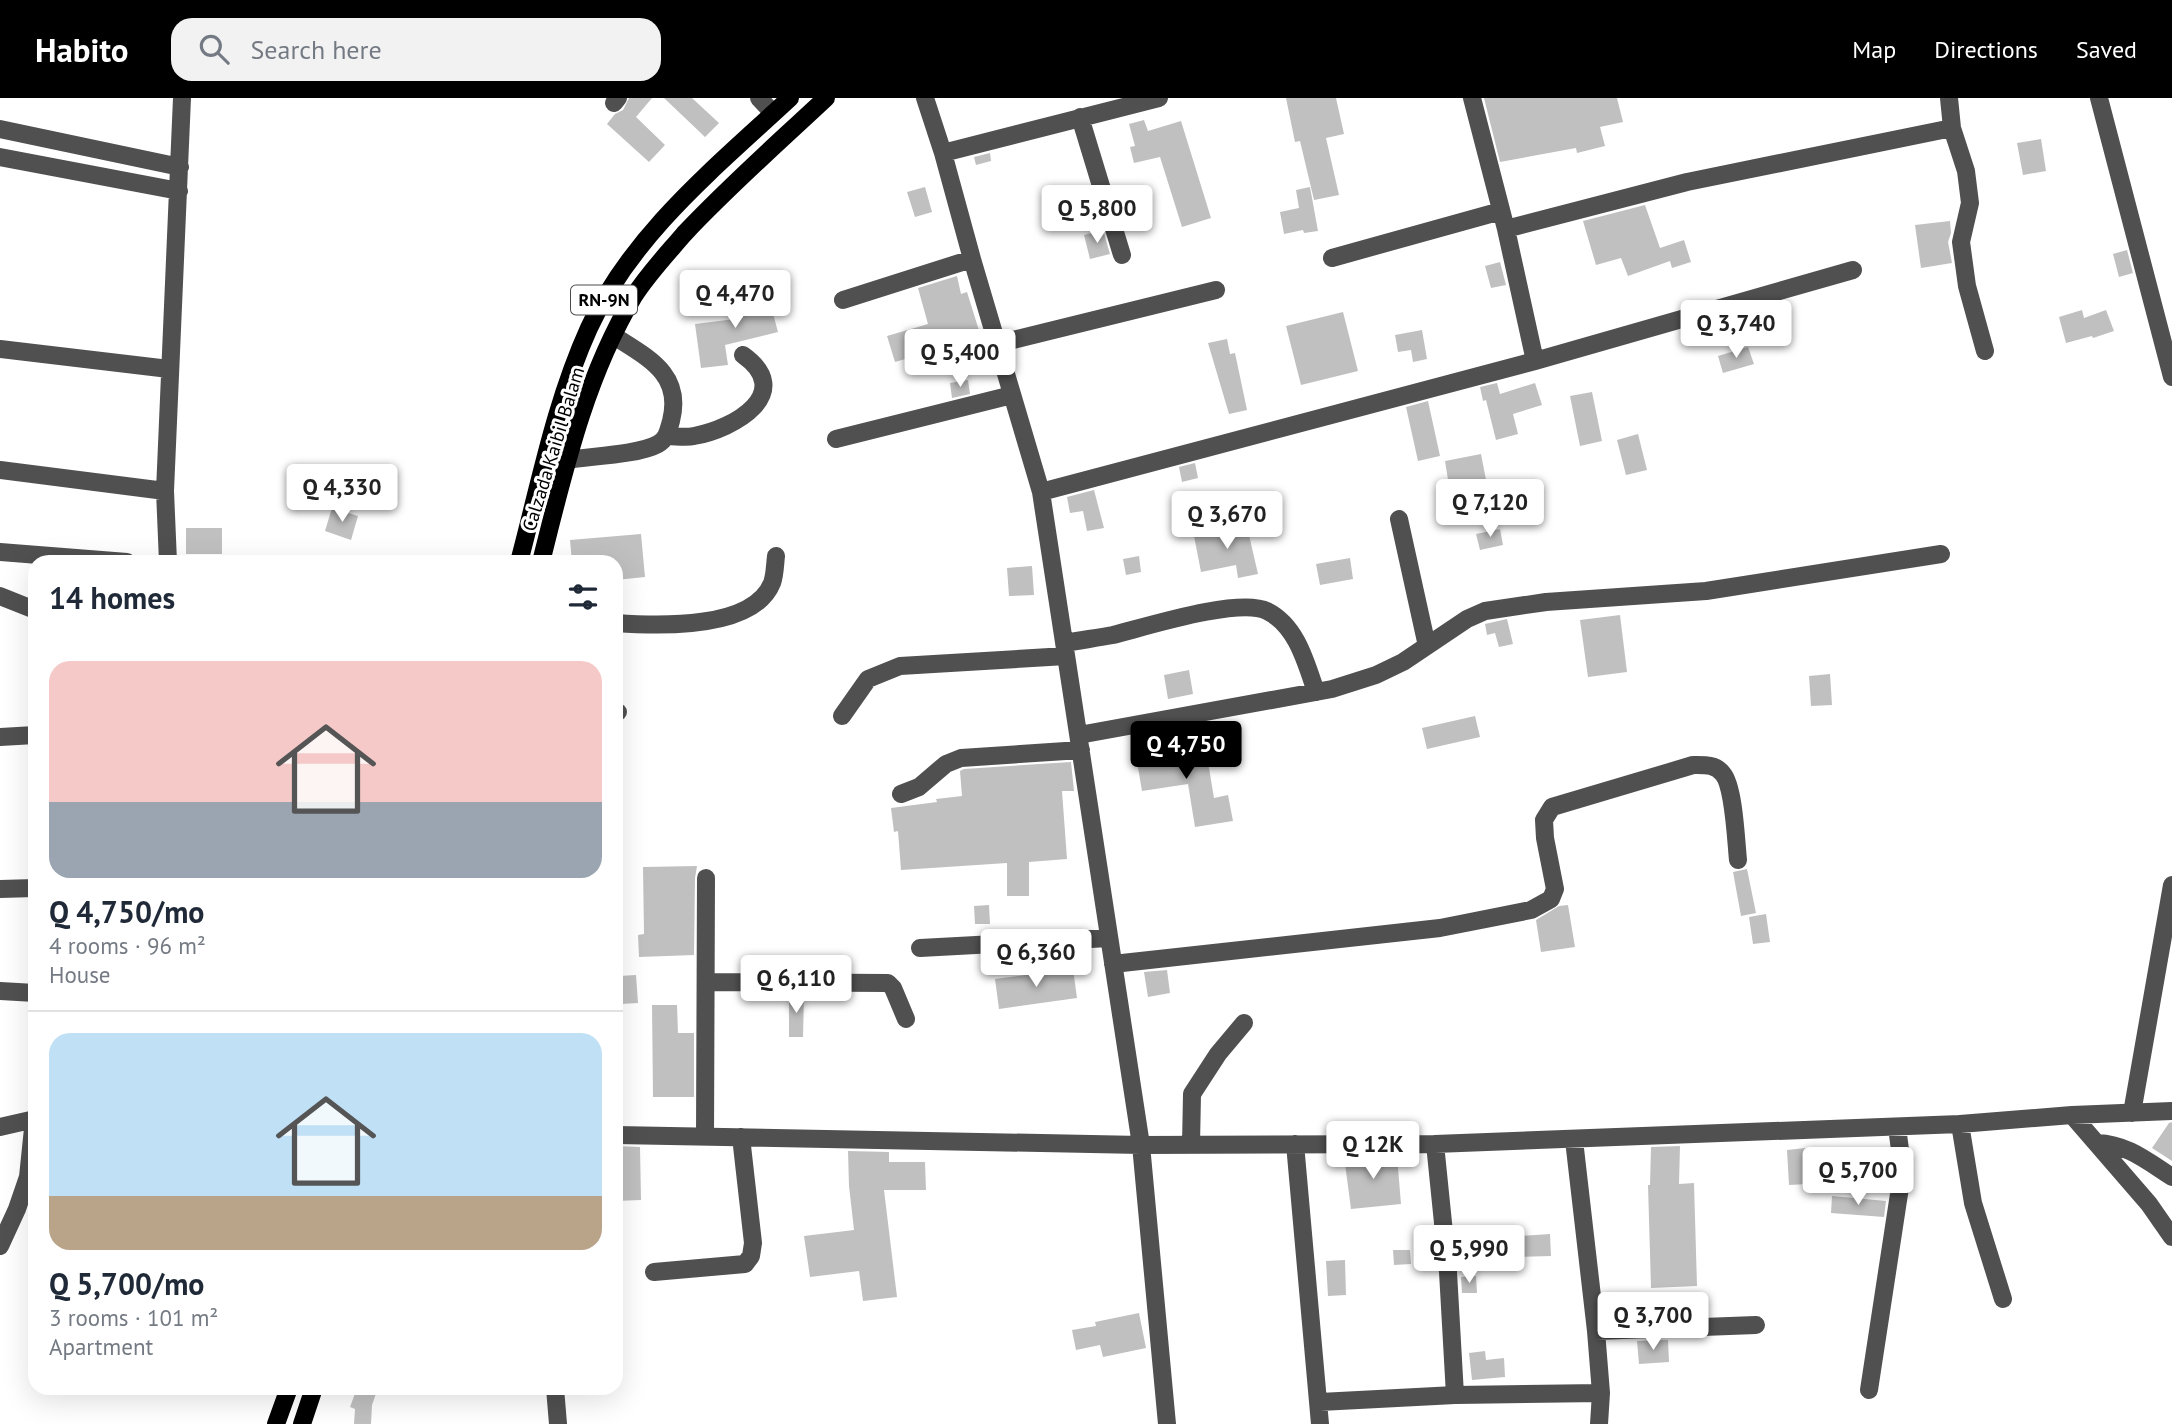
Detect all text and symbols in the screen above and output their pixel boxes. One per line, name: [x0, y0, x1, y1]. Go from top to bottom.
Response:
search box: [171, 18, 661, 81]
text: Habito: [35, 28, 129, 71]
icon: search: [195, 30, 233, 68]
text: Search here: [251, 33, 382, 66]
text: Map: [1852, 34, 1896, 65]
text: Directions: [1934, 34, 2038, 65]
text: Saved: [2076, 34, 2137, 65]
pin: Q 5,800: [1032, 186, 1162, 245]
text: Q 5,800: [1058, 193, 1136, 222]
pin: Q 4,470: [670, 271, 800, 330]
text: Q 4,470: [696, 278, 774, 307]
road number: RN-9N: [571, 286, 637, 314]
pin: Q 3,740: [1671, 300, 1801, 360]
text: Q 3,740: [1697, 308, 1775, 337]
pin: Q 5,400: [895, 330, 1025, 389]
text: Q 5,400: [921, 337, 999, 366]
street label: Calzada Kaibil Balam: [517, 364, 589, 534]
pin: Q 4,330: [277, 464, 407, 524]
text: Q 4,330: [303, 472, 381, 501]
pin: Q 7,120: [1425, 480, 1555, 539]
text: Q 7,120: [1452, 487, 1528, 516]
pin: Q 3,670: [1162, 491, 1292, 551]
text: Q 3,670: [1188, 499, 1266, 528]
text: 14 homes: [49, 578, 175, 617]
icon: filters: [564, 578, 602, 616]
icon: home: [263, 706, 389, 832]
pin: Q 4,750: [1121, 722, 1251, 781]
text: Q 4,750: [1147, 729, 1225, 758]
text: Q 4,750/mo: [49, 892, 204, 931]
pin: Q 6,360: [971, 930, 1101, 989]
text: 4 rooms · 96 m²: [49, 931, 206, 960]
text: Q 6,360: [997, 937, 1075, 966]
pin: Q 6,110: [731, 956, 861, 1015]
text: House: [49, 960, 111, 989]
text: Q 6,110: [757, 963, 835, 992]
icon: home: [263, 1078, 389, 1204]
pin: Q 12K: [1324, 1122, 1422, 1181]
text: Q 12K: [1342, 1129, 1404, 1158]
pin: Q 5,700: [1793, 1148, 1923, 1207]
text: Q 5,700: [1819, 1155, 1897, 1184]
pin: Q 5,990: [1404, 1226, 1534, 1285]
text: Q 5,990: [1430, 1233, 1508, 1262]
text: Q 5,700/mo: [49, 1264, 204, 1303]
pin: Q 3,700: [1588, 1292, 1718, 1352]
text: Q 3,700: [1614, 1300, 1692, 1329]
text: 3 rooms · 101 m²: [49, 1303, 218, 1332]
text: Apartment: [49, 1332, 153, 1361]

